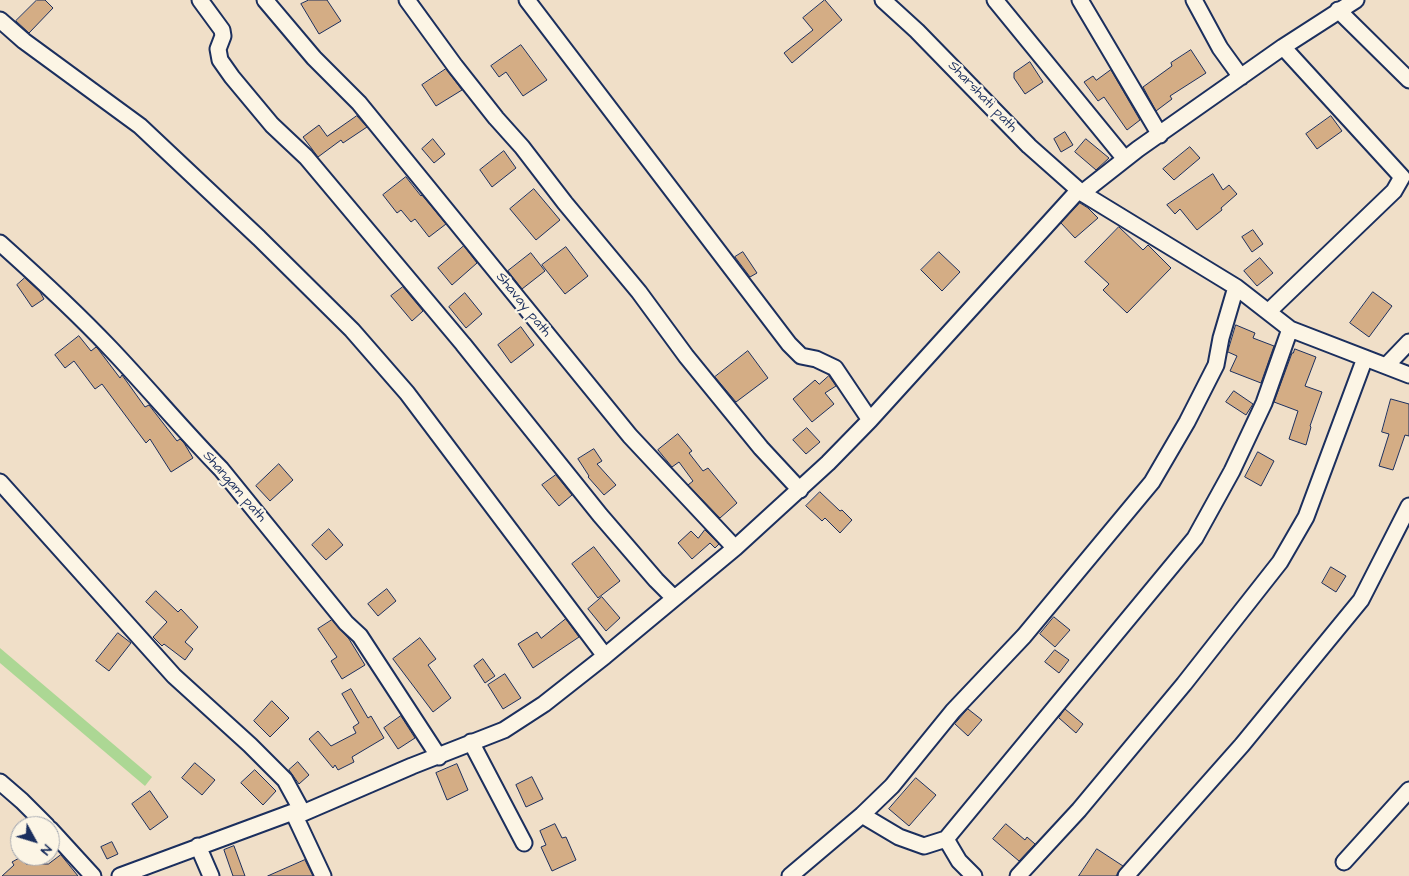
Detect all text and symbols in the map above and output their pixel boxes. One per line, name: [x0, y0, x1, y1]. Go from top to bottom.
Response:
street label: Sharshati path: [944, 58, 1020, 136]
street label: Shavay path: [492, 269, 554, 341]
street label: Shangam path: [199, 448, 269, 526]
north arrow: [10, 816, 60, 866]
text: N: [35, 840, 56, 860]

